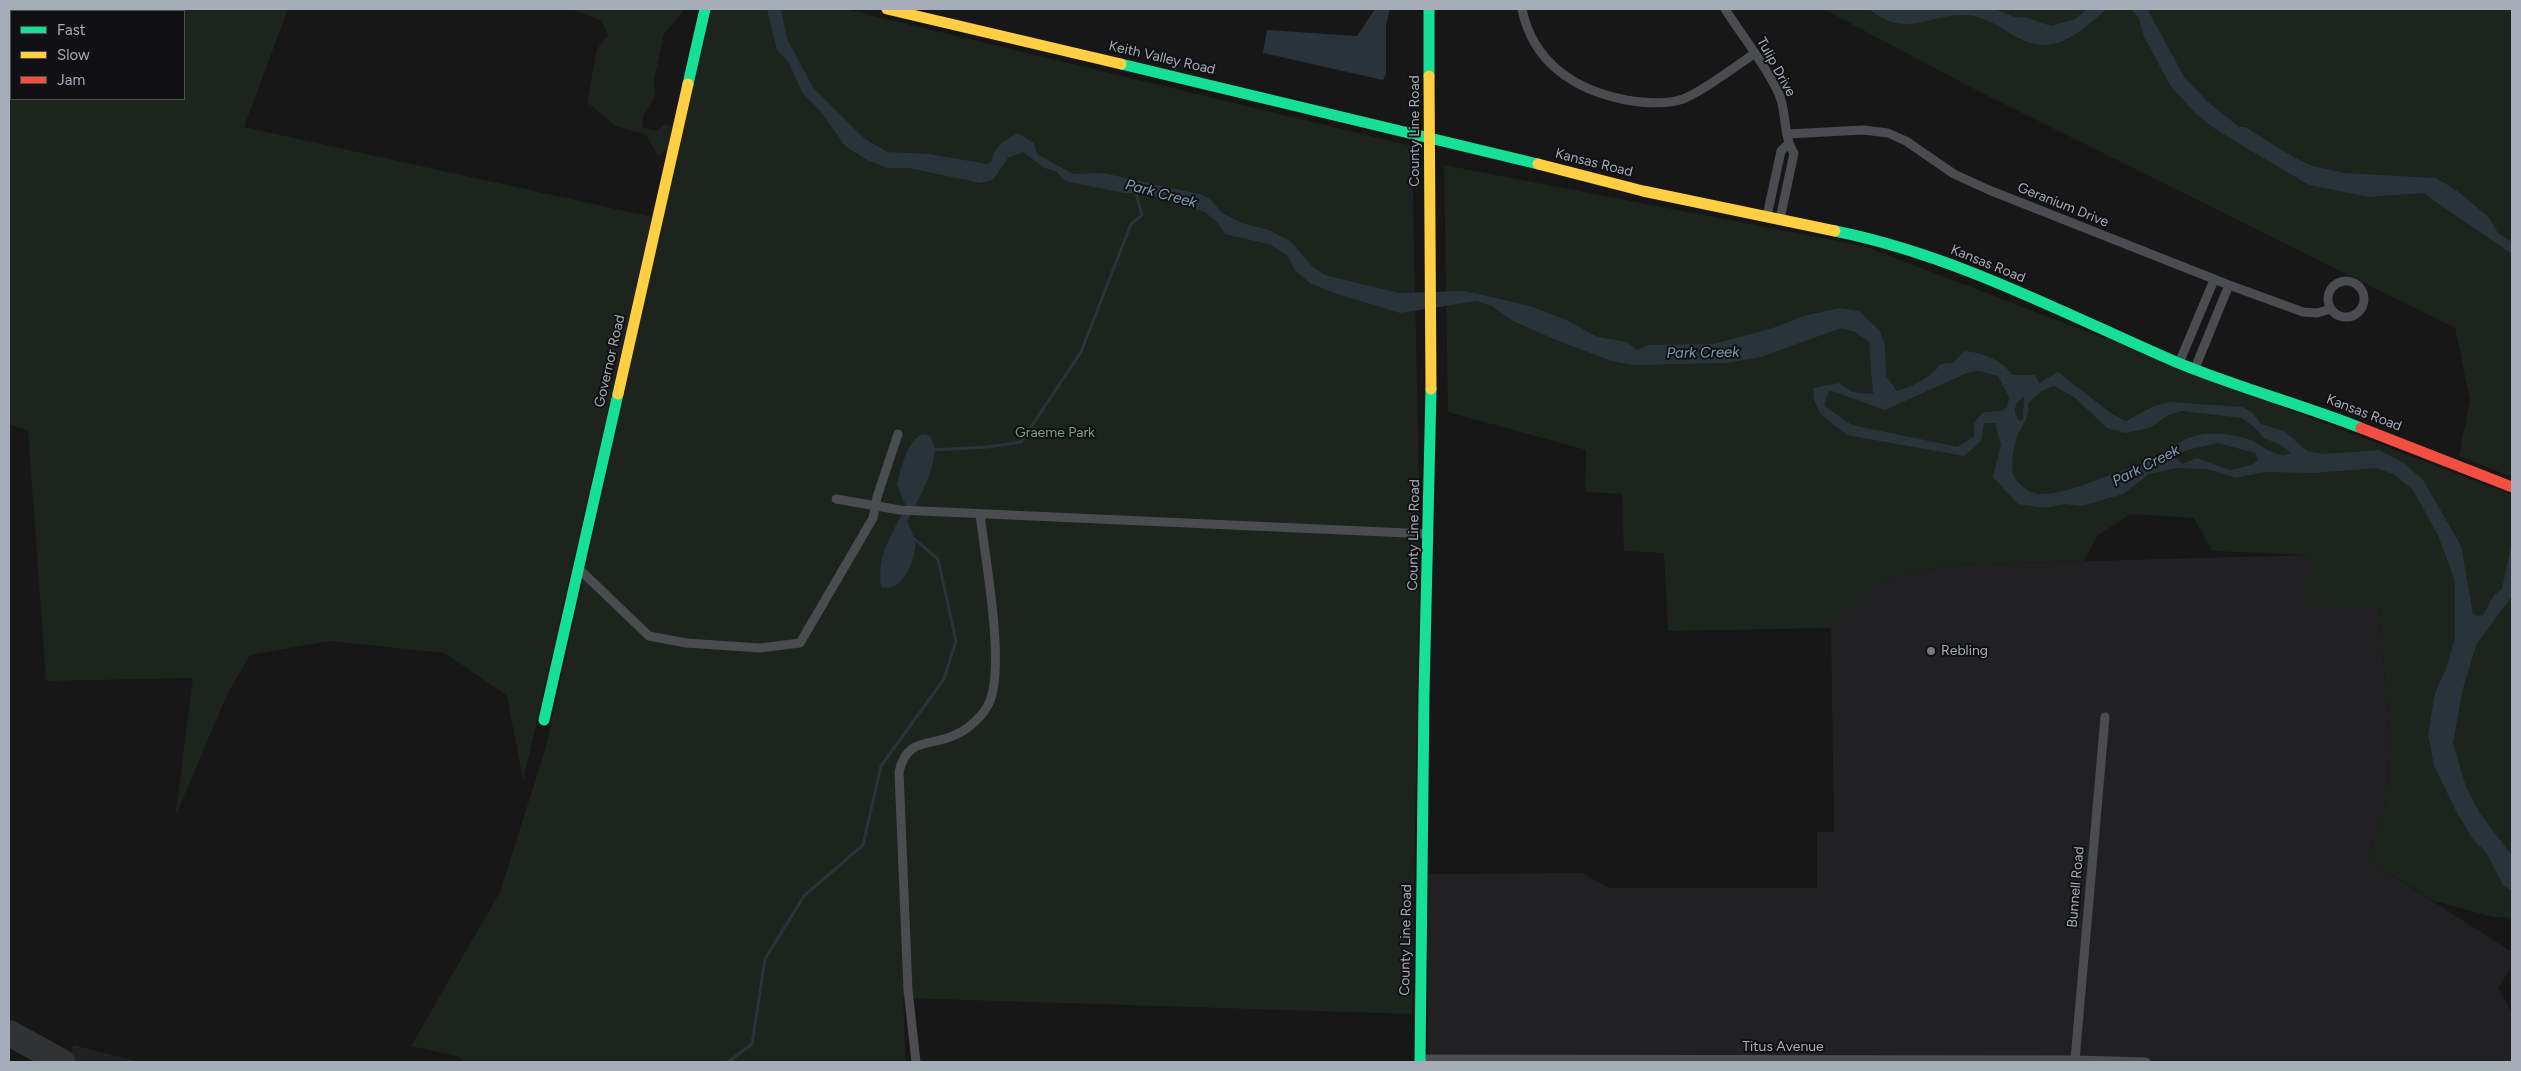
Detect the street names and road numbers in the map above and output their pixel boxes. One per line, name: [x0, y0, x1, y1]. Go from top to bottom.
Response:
street label: Tulip Drive: [1753, 34, 1799, 100]
street label: Keith Valley Road: [1107, 38, 1217, 78]
street label: County Line Road: [1407, 75, 1423, 187]
street label: Kansas Road: [1554, 145, 1634, 181]
street label: Geranium Drive: [2015, 179, 2111, 231]
street label: Kansas Road: [1948, 241, 2028, 287]
street label: Governor Road: [591, 313, 629, 409]
street label: Kansas Road: [2324, 391, 2404, 435]
street label: County Line Road: [1405, 479, 1423, 591]
street label: Bunnell Road: [2064, 846, 2088, 928]
street label: County Line Road: [1397, 884, 1415, 996]
street label: Titus Avenue: [1742, 1039, 1824, 1055]

